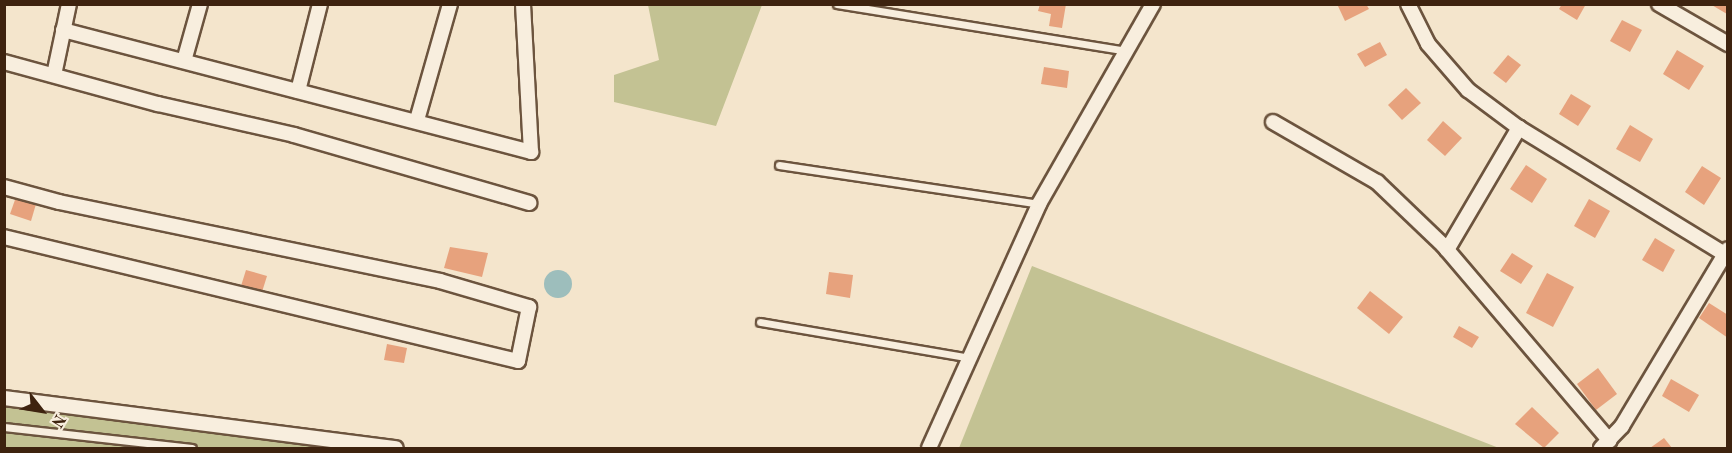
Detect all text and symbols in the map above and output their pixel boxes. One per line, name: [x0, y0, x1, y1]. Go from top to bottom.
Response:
north arrow: [12, 381, 72, 441]
text: N: [47, 411, 67, 430]

